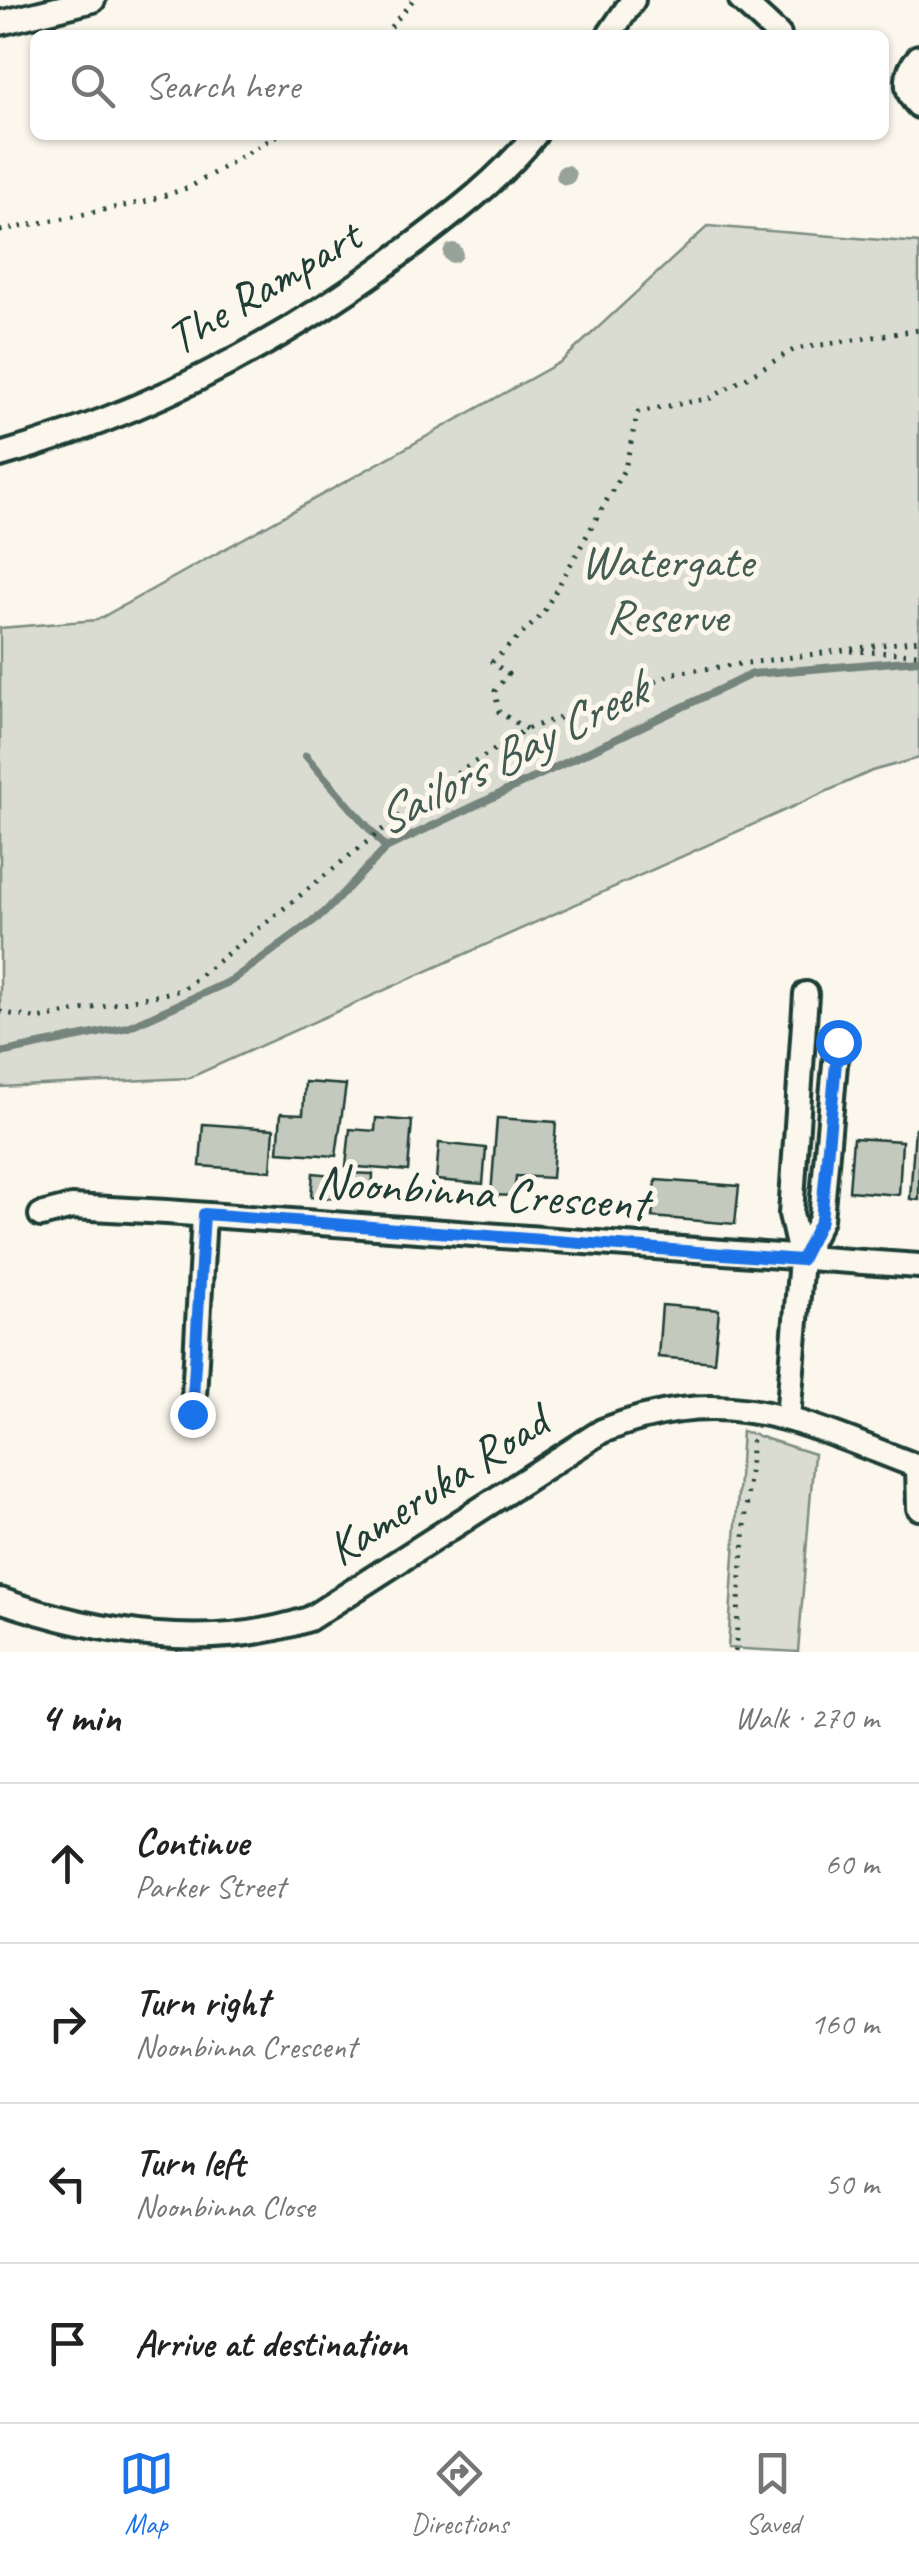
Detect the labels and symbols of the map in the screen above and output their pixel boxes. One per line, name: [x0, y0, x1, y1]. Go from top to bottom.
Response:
street label: The Rampart: [155, 204, 375, 368]
park label: Watergate Reserve: [581, 531, 757, 646]
water label: Sailors Bay Creek: [363, 654, 665, 850]
route start: [816, 1020, 862, 1066]
street label: Noonbinna Crescent: [314, 1150, 656, 1234]
street label: Kameruka Road: [315, 1388, 565, 1579]
route end: [170, 1392, 216, 1438]

